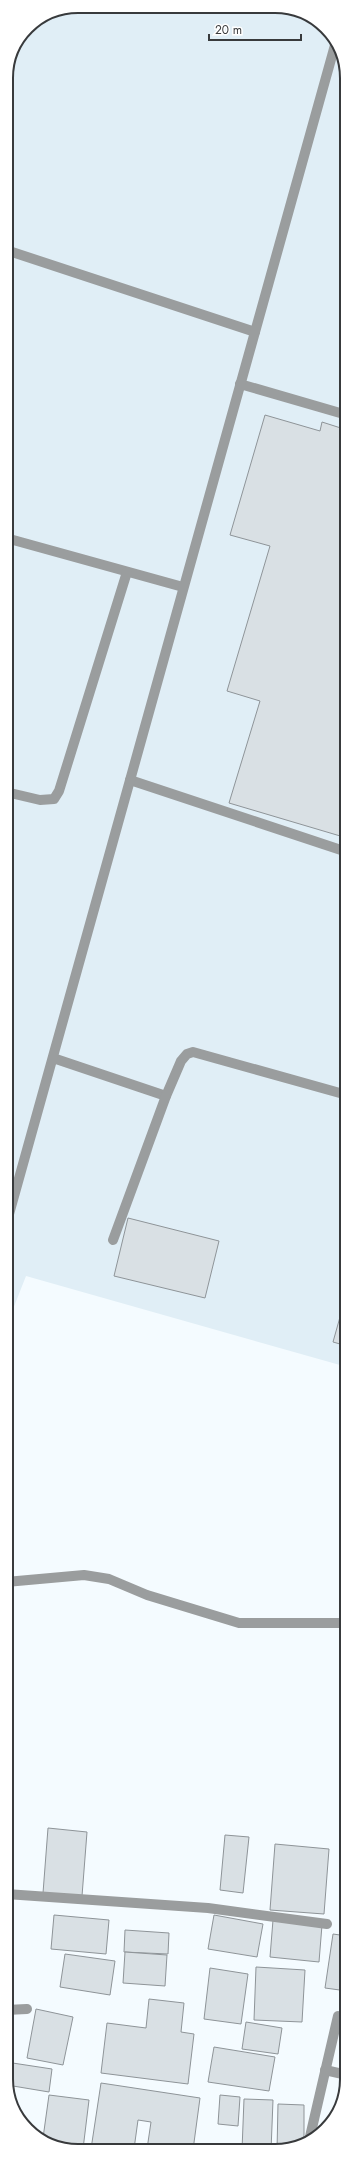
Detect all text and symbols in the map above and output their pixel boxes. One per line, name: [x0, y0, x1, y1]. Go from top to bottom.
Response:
scale bar: [209, 16, 301, 42]
text: 20 m: [215, 21, 242, 39]

